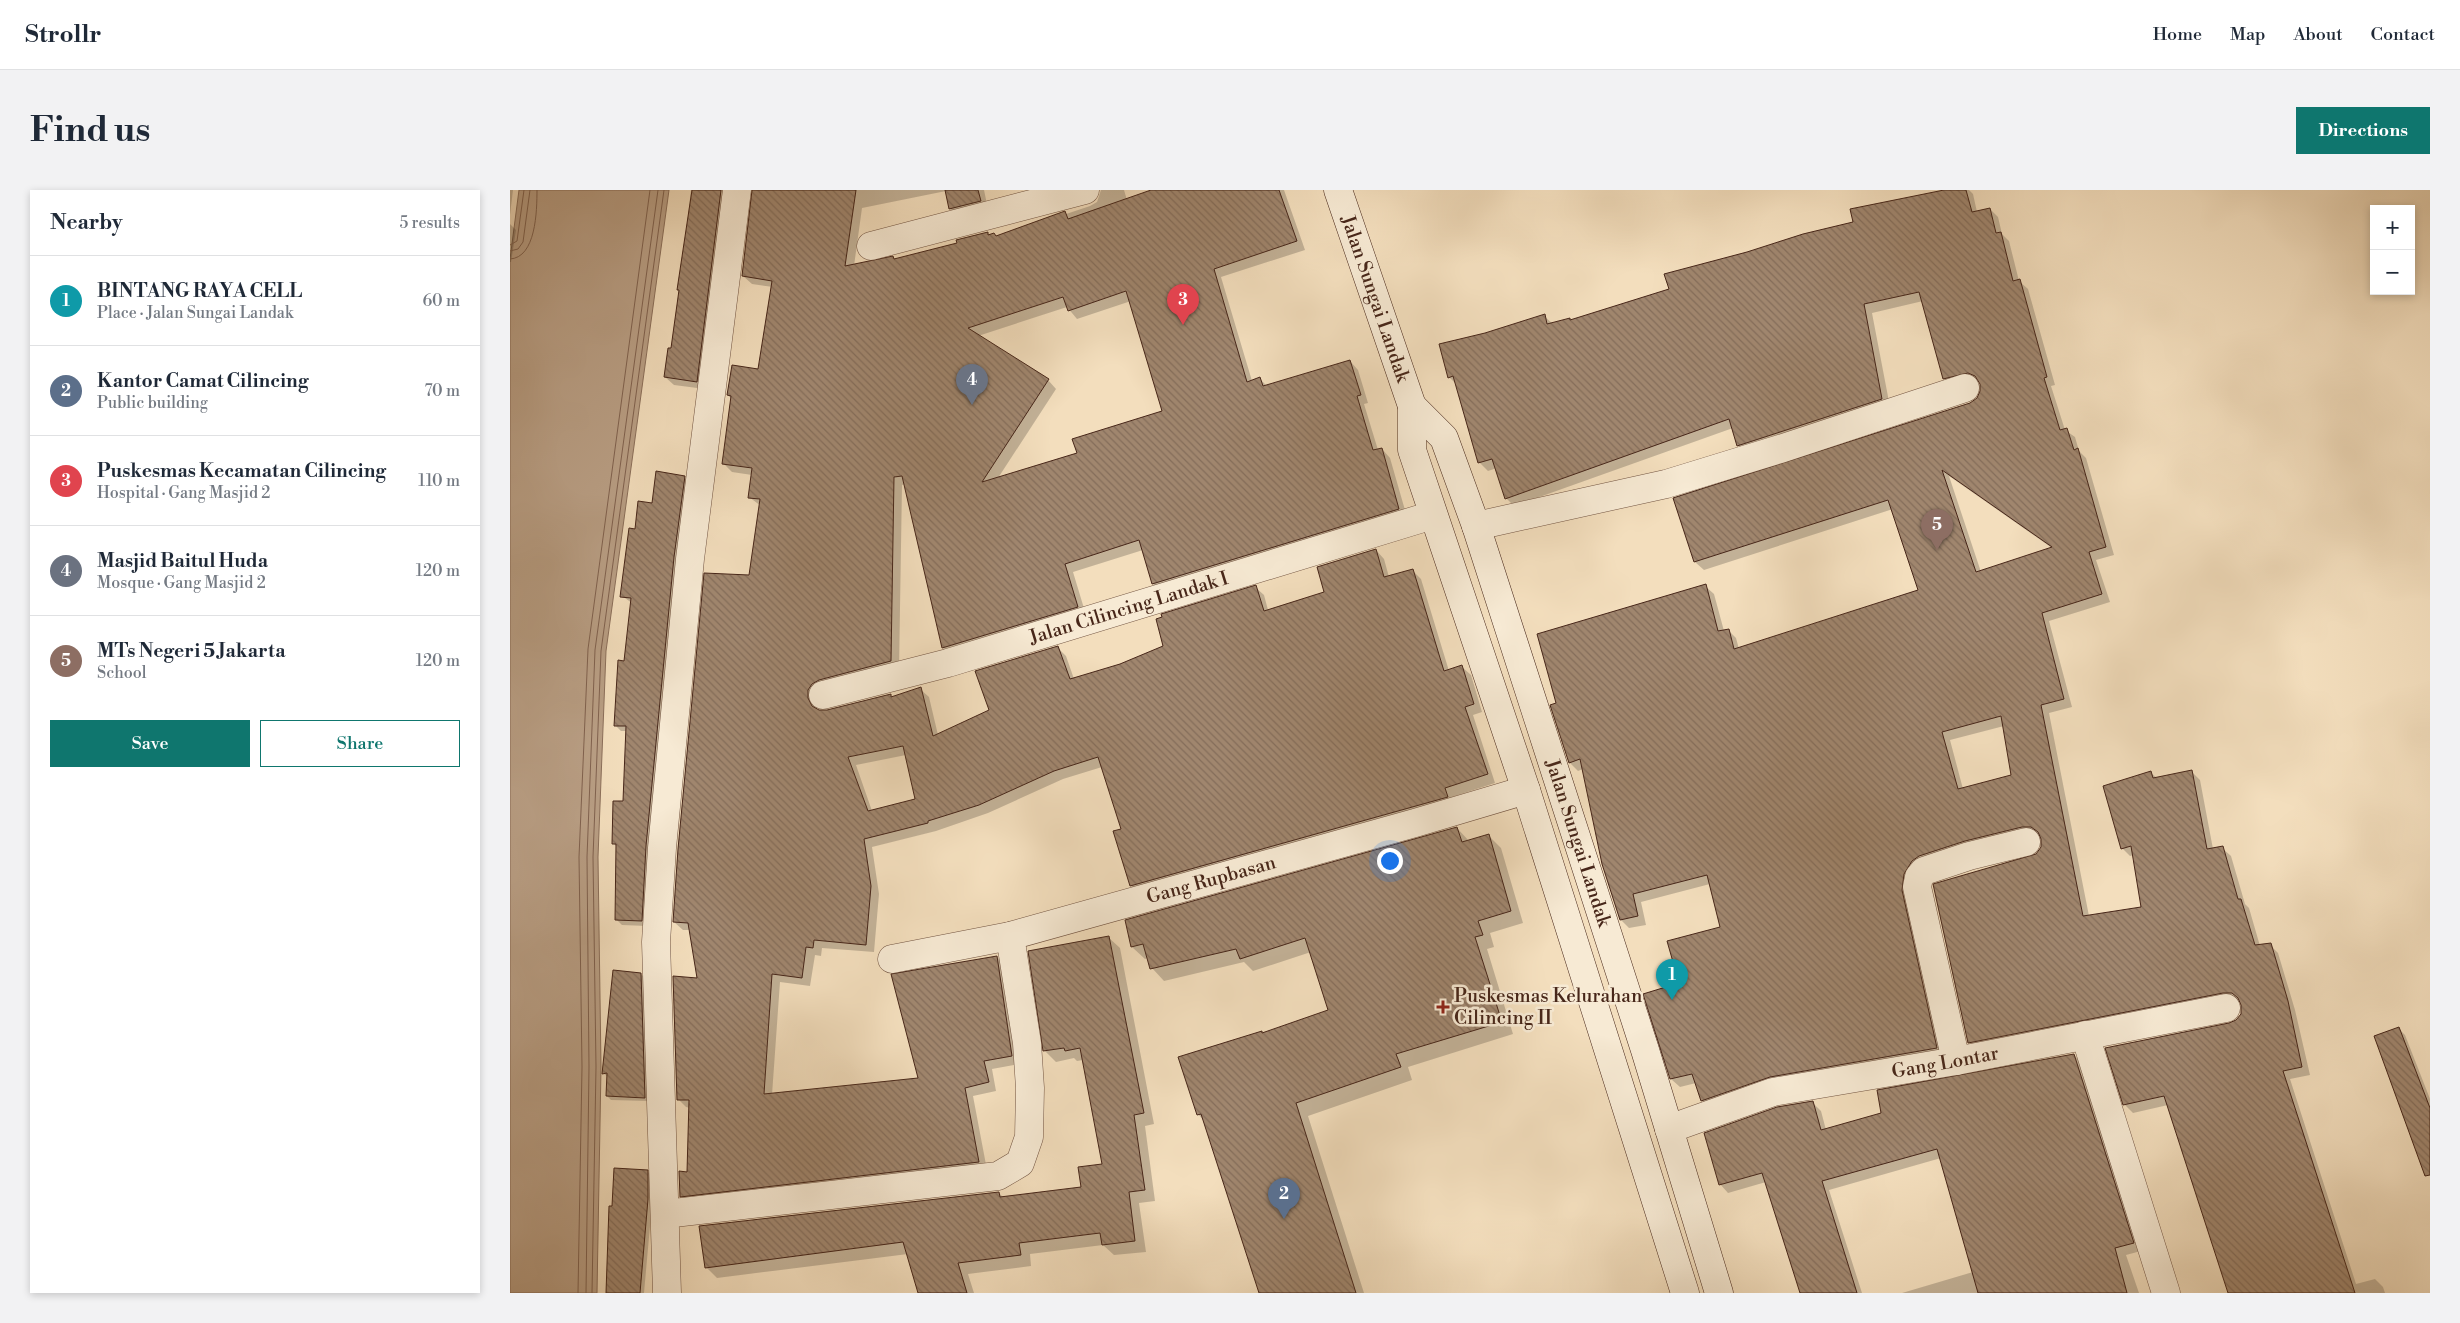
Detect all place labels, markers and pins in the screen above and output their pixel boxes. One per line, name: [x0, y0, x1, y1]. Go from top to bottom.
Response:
pin: 3: [1167, 284, 1199, 325]
pin: 4: [956, 364, 988, 405]
pin: 5: [1921, 509, 1953, 550]
pin: 1: [1656, 959, 1688, 1000]
place label: Puskesmas Kelurahan Cilincing II: [1454, 984, 1642, 1030]
marker: Puskesmas Kelurahan Cilincing II: [1436, 1000, 1450, 1014]
pin: 2: [1268, 1178, 1300, 1219]

